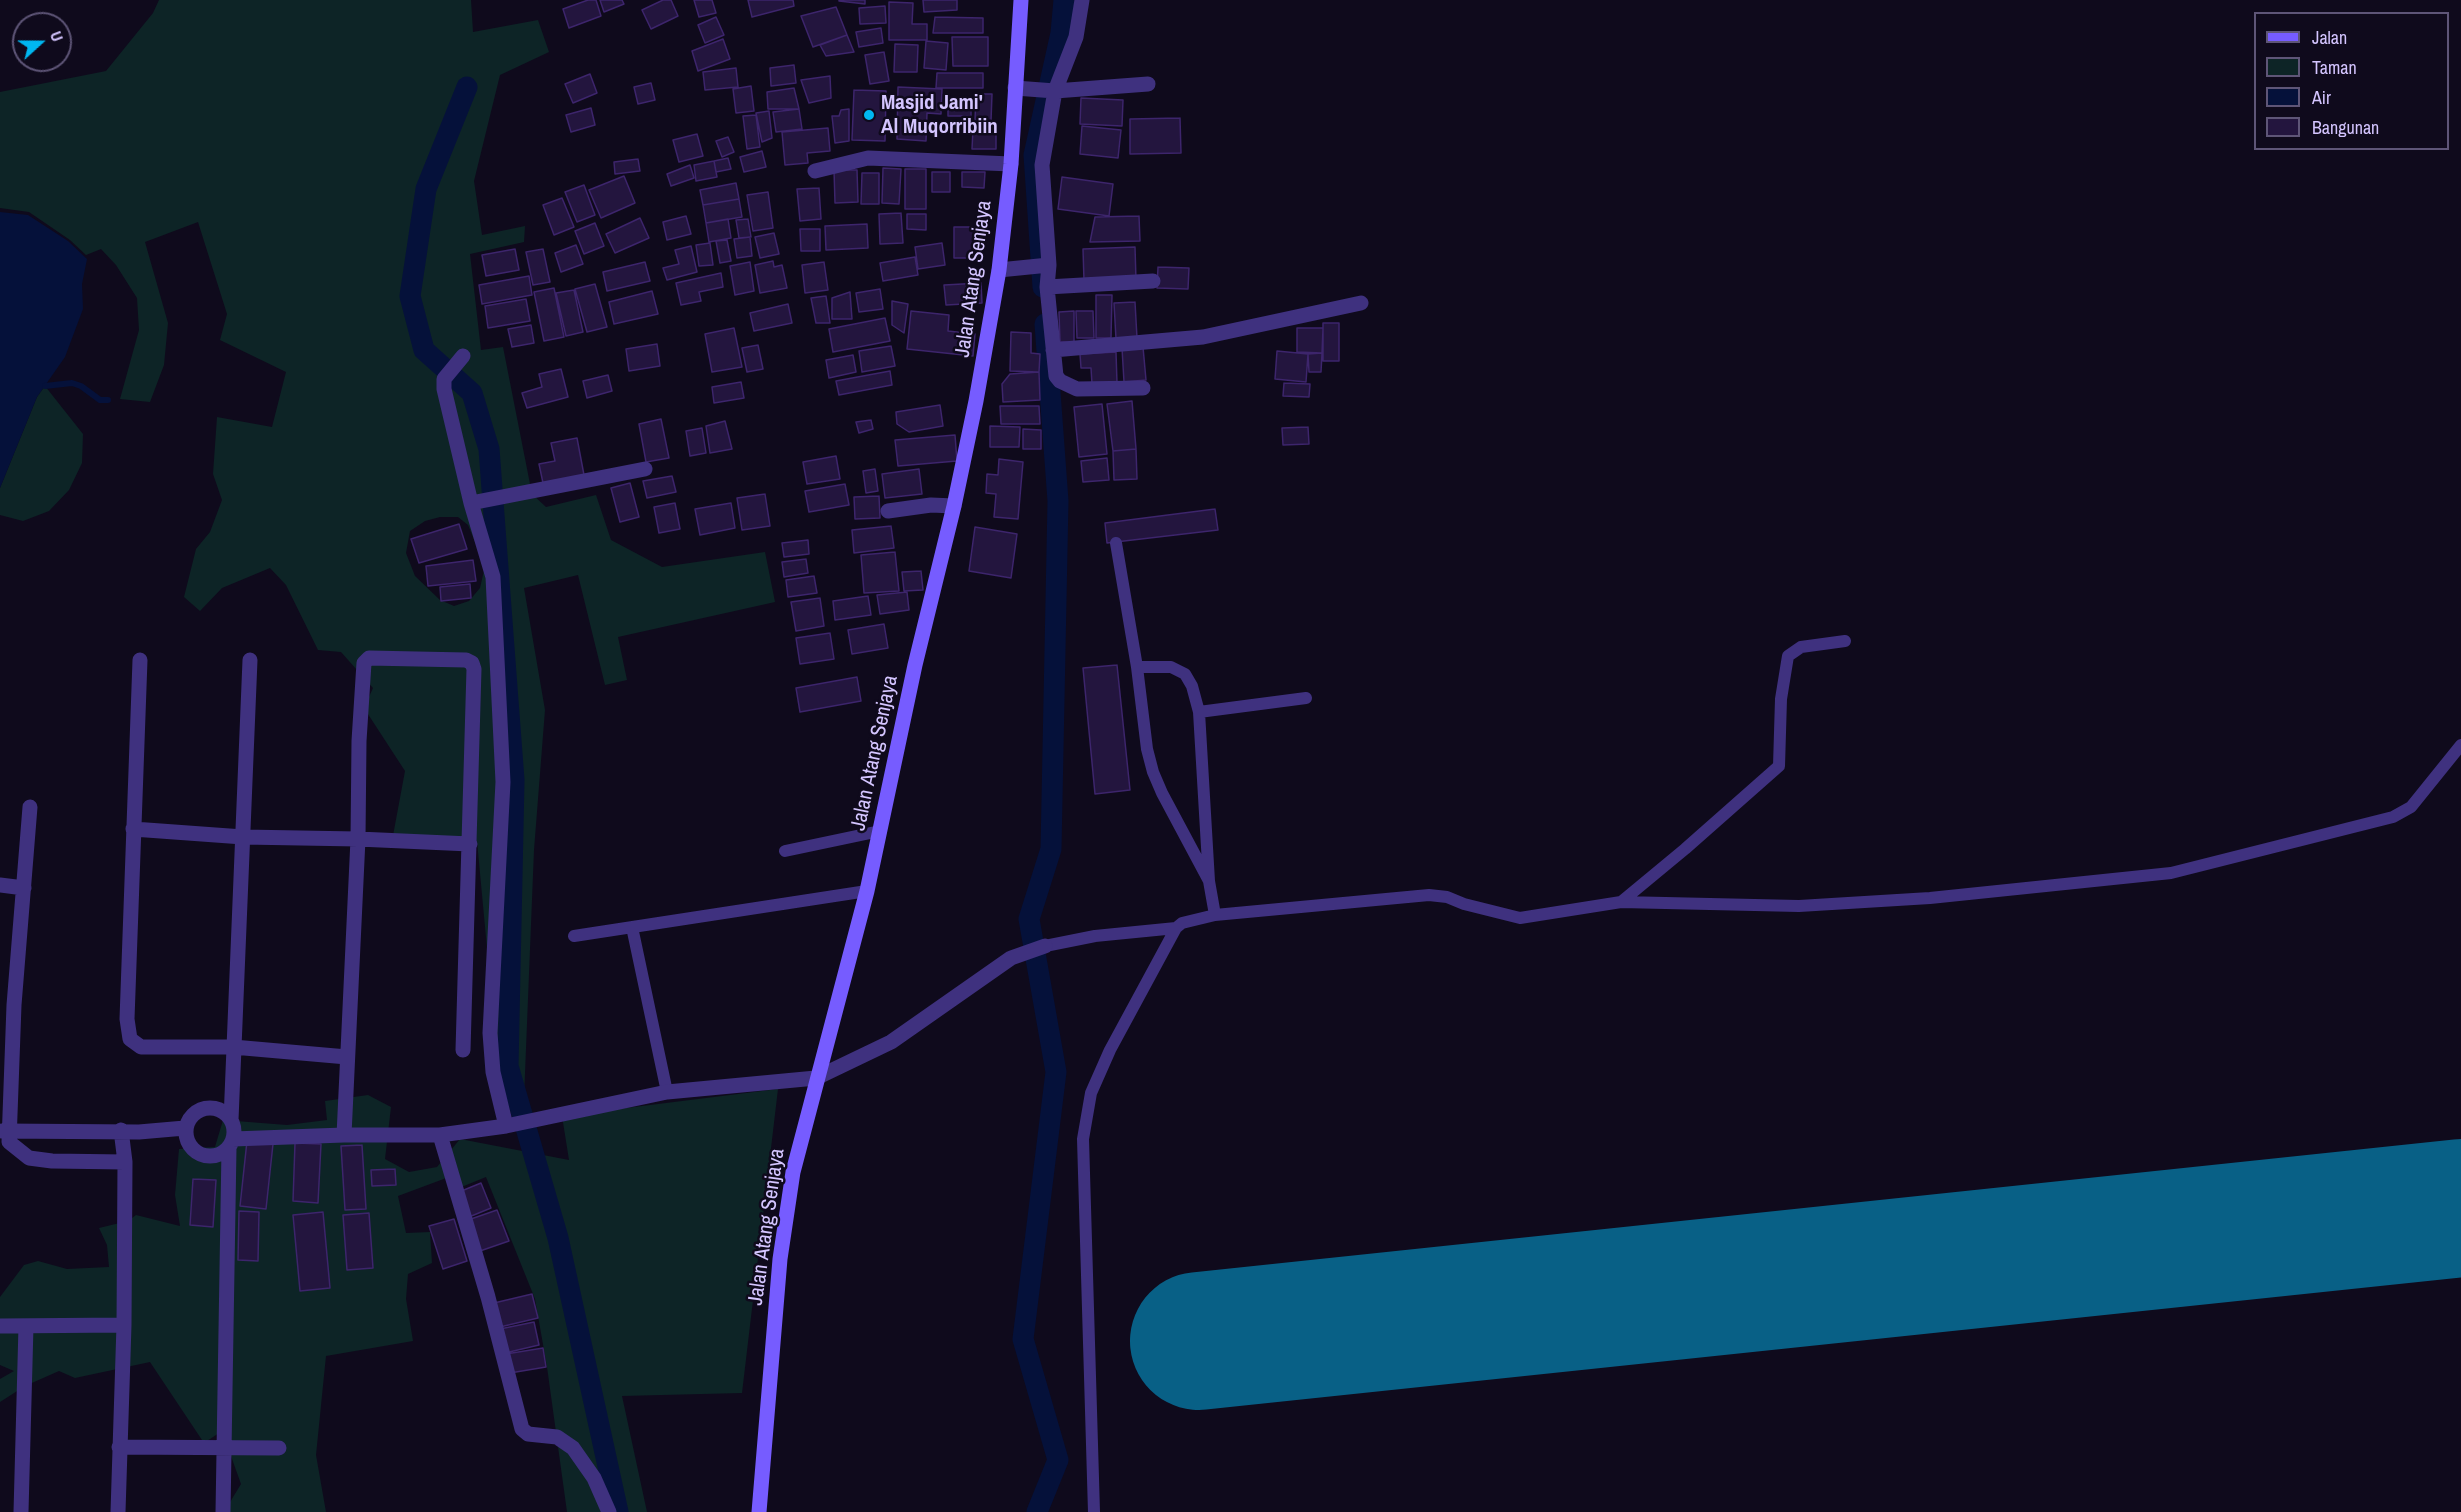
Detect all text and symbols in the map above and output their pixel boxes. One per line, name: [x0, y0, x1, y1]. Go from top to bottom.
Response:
north arrow: [12, 12, 72, 72]
legend: [2254, 12, 2449, 150]
text: Jalan: [2312, 25, 2347, 50]
text: U: [45, 28, 69, 45]
text: Taman: [2312, 55, 2357, 80]
text: Air: [2312, 85, 2331, 110]
place label: Masjid Jami' Al Muqorribiin: [881, 90, 998, 140]
marker: Masjid Jami' Al Muqorribiin: [862, 108, 876, 122]
text: Bangunan: [2312, 115, 2379, 140]
street label: Jalan Atang Senjaya: [951, 199, 997, 359]
street label: Jalan Atang Senjaya: [846, 673, 904, 833]
street label: Jalan Atang Senjaya: [744, 1147, 790, 1307]

